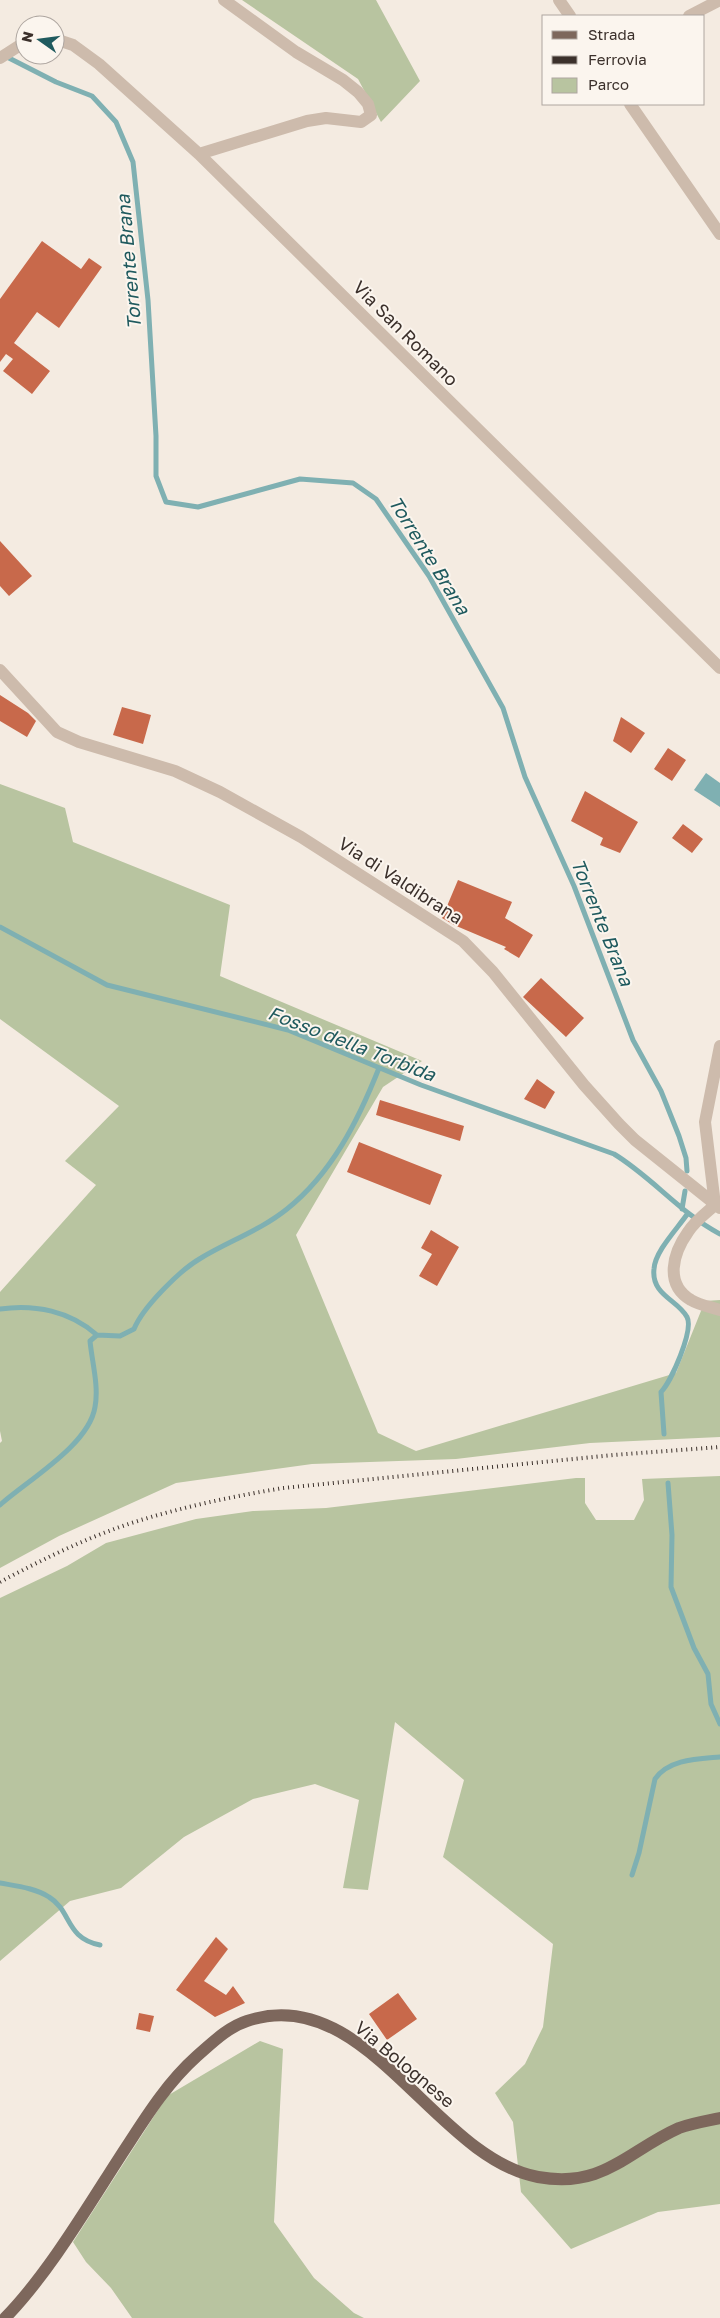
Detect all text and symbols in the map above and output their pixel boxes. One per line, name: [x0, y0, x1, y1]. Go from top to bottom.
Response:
north arrow: [15, 15, 65, 65]
legend: [542, 15, 705, 105]
text: Strada: [588, 25, 635, 43]
text: N: [17, 30, 36, 44]
text: Ferrovia: [588, 50, 647, 68]
text: Parco: [588, 75, 629, 93]
water label: Torrente Brana: [111, 192, 145, 330]
street label: Via San Romano: [349, 276, 463, 390]
water label: Torrente Brana: [384, 492, 476, 619]
street label: Via di Valdibrana: [335, 832, 467, 928]
water label: Torrente Brana: [567, 855, 639, 990]
water label: Fosso della Torbida: [265, 1001, 440, 1086]
street label: Via Bolognese: [351, 2016, 459, 2112]

